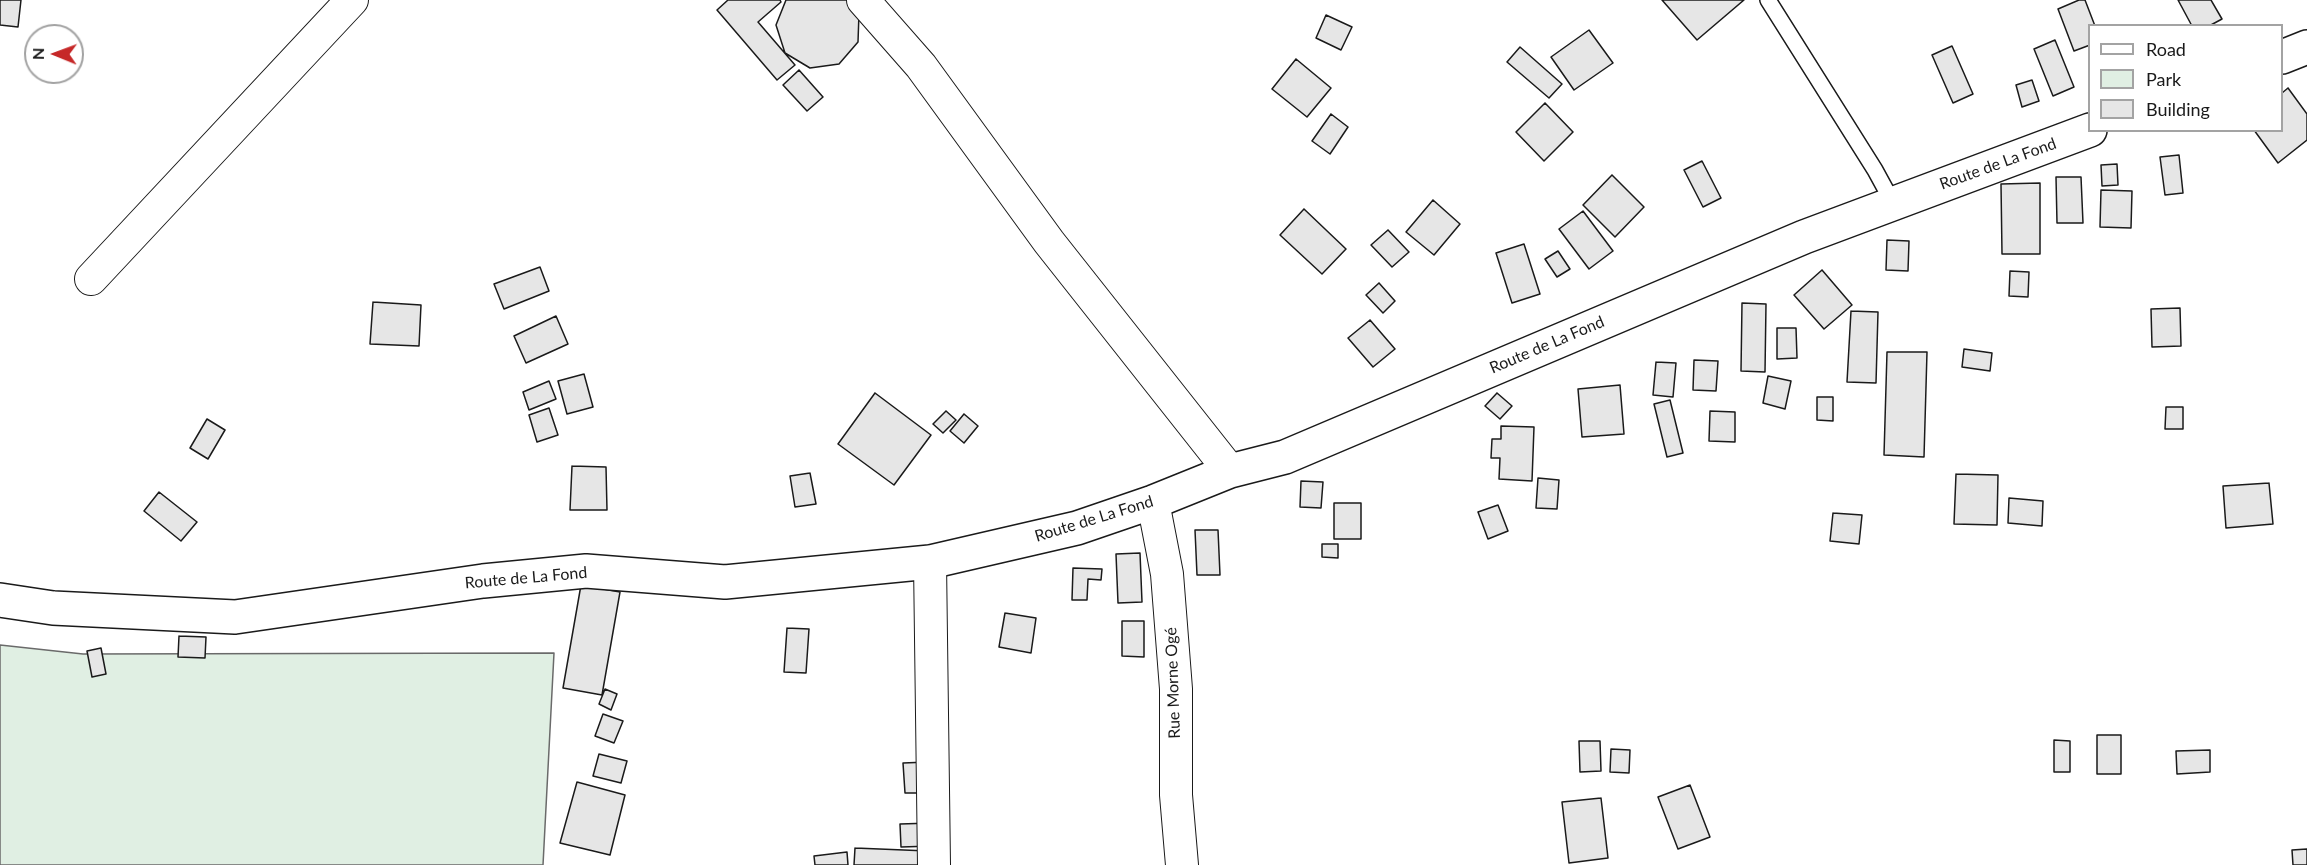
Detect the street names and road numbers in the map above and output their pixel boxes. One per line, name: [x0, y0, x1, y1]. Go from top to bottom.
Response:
street label: Route de La Fond: [1937, 134, 2059, 194]
street label: Route de La Fond: [1487, 312, 1607, 378]
street label: Route de La Fond: [1032, 492, 1156, 546]
street label: Route de La Fond: [464, 563, 588, 593]
street label: Rue Morne Ogé: [1161, 627, 1185, 739]

